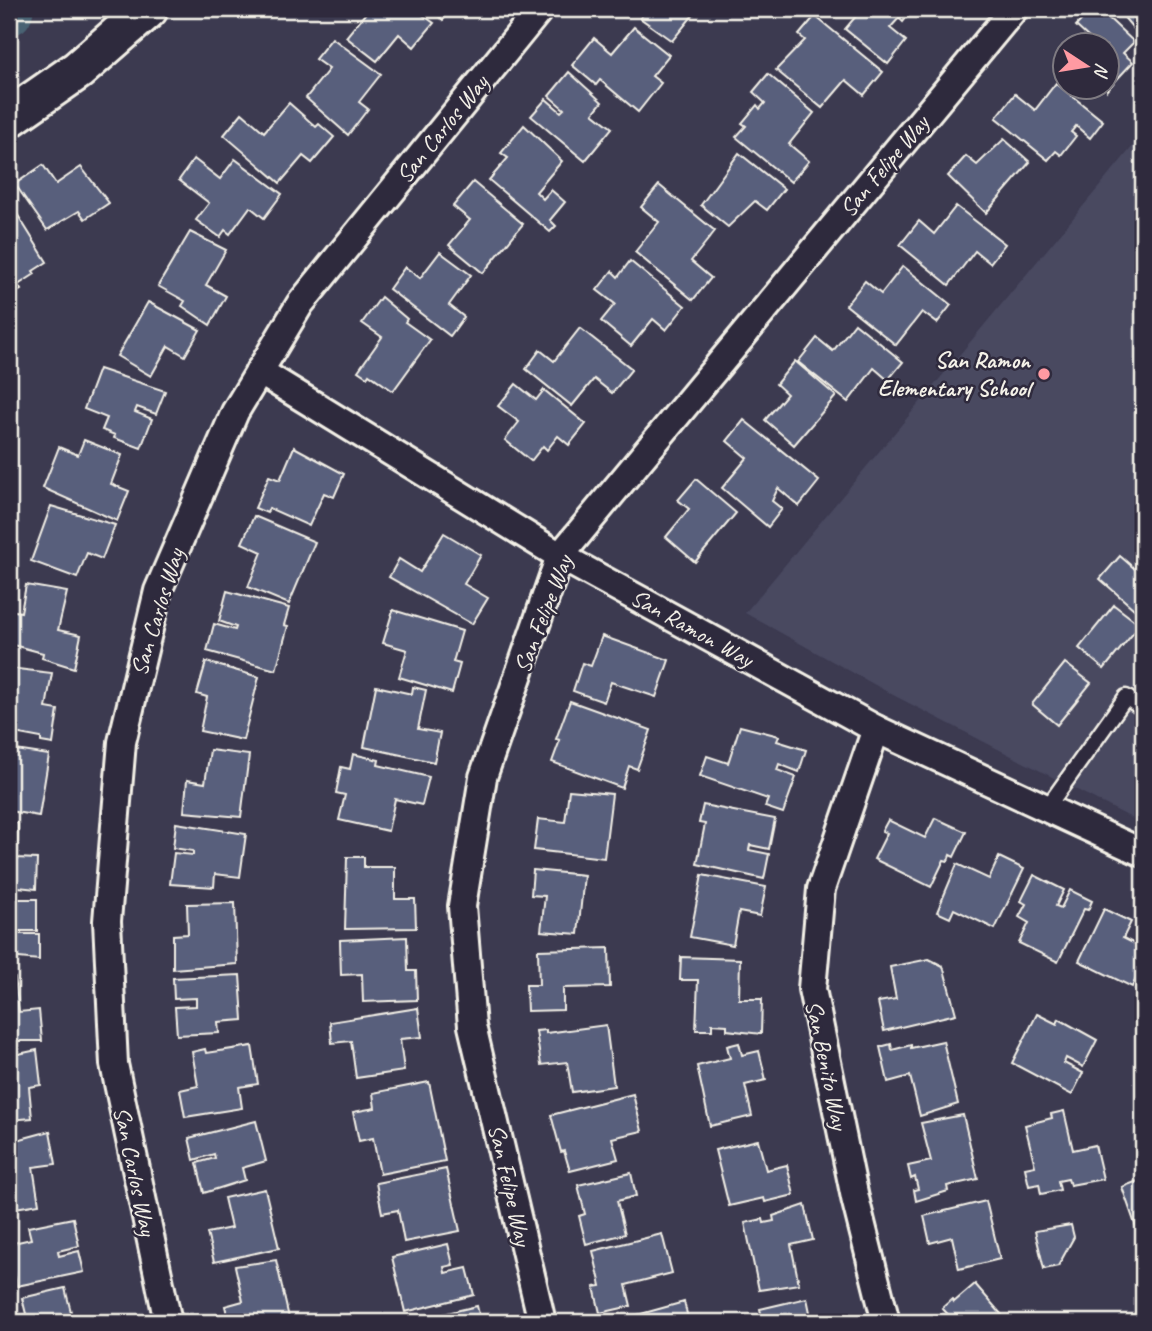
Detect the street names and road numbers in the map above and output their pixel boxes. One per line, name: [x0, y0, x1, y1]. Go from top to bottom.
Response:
street label: San Carlos Way: [389, 67, 496, 189]
street label: San Felipe Way: [833, 108, 936, 223]
street label: San Carlos Way: [124, 543, 191, 679]
street label: San Felipe Way: [507, 549, 580, 677]
street label: San Ramon Way: [626, 582, 760, 675]
street label: San Benito Way: [799, 998, 856, 1134]
street label: San Carlos Way: [107, 1104, 164, 1240]
street label: San Felipe Way: [481, 1121, 539, 1250]

